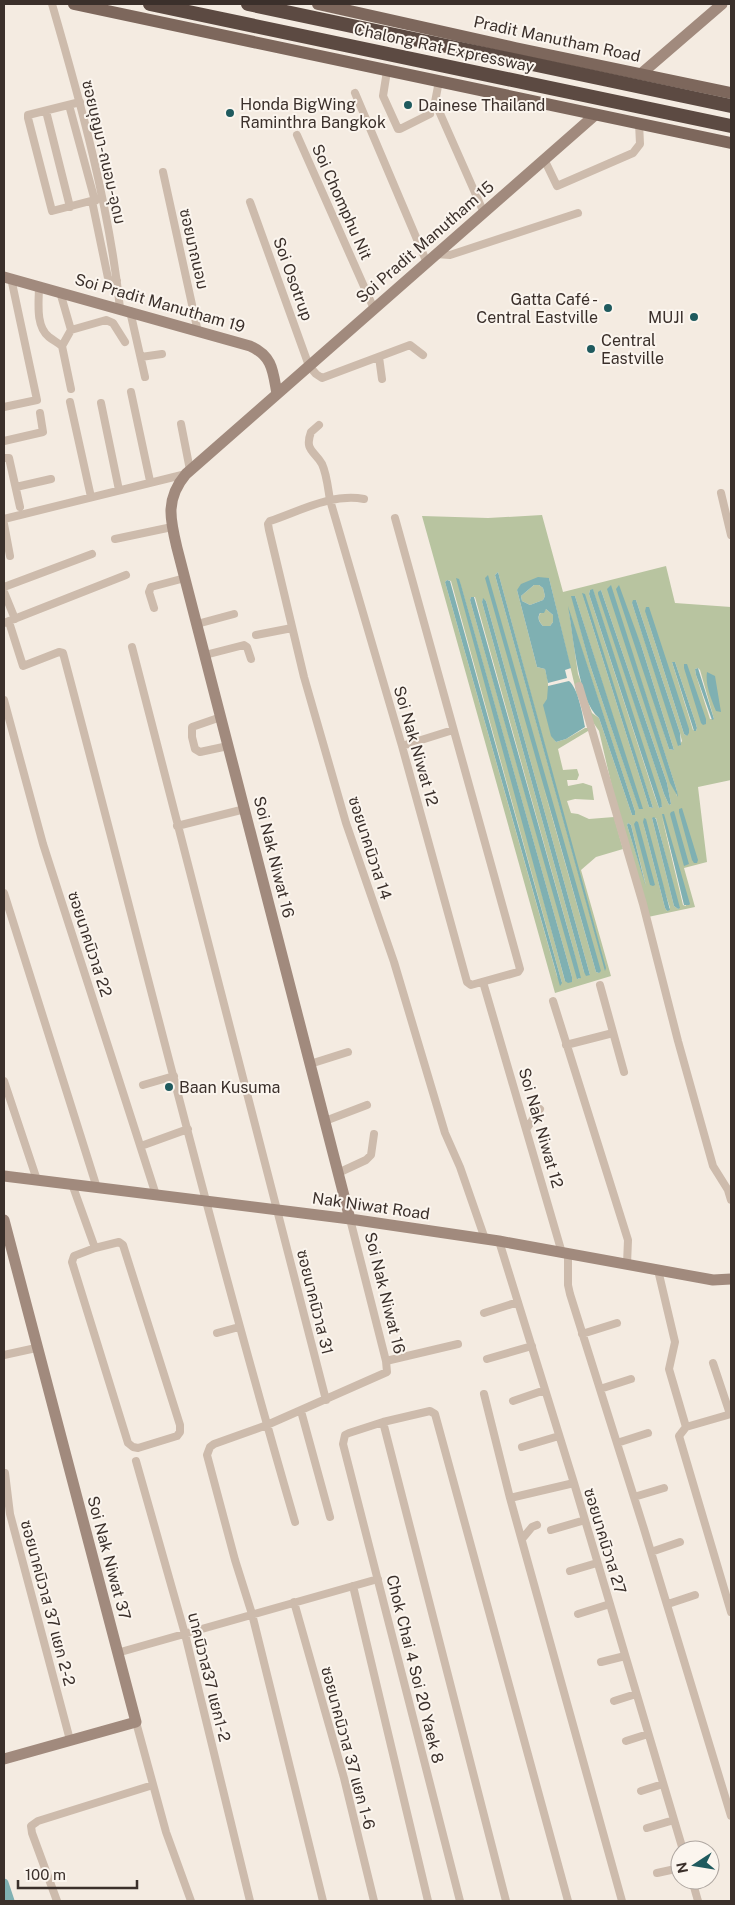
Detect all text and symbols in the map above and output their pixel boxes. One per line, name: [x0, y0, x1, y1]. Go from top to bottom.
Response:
street label: Pradit Manutham Road: [472, 12, 642, 66]
street label: Chalong Rat Expressway: [352, 20, 536, 77]
street label: ซอยบุญมา-ถนอม-อุดม: [78, 78, 130, 226]
place label: Honda BigWing Raminthra Bangkok: [240, 95, 386, 132]
place label: Dainese Thailand: [418, 96, 545, 115]
marker: Dainese Thailand: [402, 99, 414, 111]
marker: Honda BigWing Raminthra Bangkok: [224, 107, 236, 119]
street label: Soi Chomphu Nit: [308, 141, 376, 263]
street label: Soi Pradit Manutham 15: [352, 177, 498, 307]
street label: ซอยมาถนอม: [175, 207, 213, 291]
street label: Soi Osotrup: [269, 235, 317, 323]
street label: Soi Pradit Manutham 19: [73, 270, 247, 336]
place label: Gatta Café - Central Eastville: [476, 290, 598, 327]
marker: Gatta Café - Central Eastville: [602, 302, 614, 314]
place label: MUJI: [648, 308, 684, 327]
marker: MUJI: [688, 311, 700, 323]
place label: Central Eastville: [601, 331, 664, 368]
marker: Central Eastville: [585, 343, 597, 355]
street label: Soi Nak Niwat 12: [390, 684, 442, 808]
street label: Soi Nak Niwat 16: [250, 794, 298, 920]
street label: ซอยนาคนิวาส 14: [344, 794, 396, 902]
street label: ซอยนาคนิวาส 22: [64, 889, 116, 999]
street label: Soi Nak Niwat 12: [515, 1066, 567, 1190]
place label: Baan Kusuma: [179, 1078, 280, 1097]
marker: Baan Kusuma: [163, 1081, 175, 1093]
street label: Nak Niwat Road: [311, 1188, 431, 1224]
street label: Soi Nak Niwat 16: [361, 1230, 409, 1356]
street label: ซอยนาคนิวาส 31: [293, 1248, 337, 1356]
street label: ซอยนาคนิวาส 27: [580, 1486, 630, 1596]
street label: Soi Nak Niwat 37: [83, 1494, 135, 1622]
street label: ซอยนาคนิวาส 37 แยก 2-2: [17, 1518, 79, 1688]
street label: Chok Chai 4 Soi 20 Yaek 8: [382, 1573, 448, 1765]
street label: นาคนิวาส37 แยก1-2: [184, 1610, 234, 1744]
street label: ซอยนาคนิวาส 37 แยก 1-6: [317, 1664, 379, 1832]
north arrow: [670, 1840, 720, 1890]
scale bar: [18, 1858, 136, 1890]
text: N: [673, 1861, 691, 1875]
text: 100 m: [25, 1866, 66, 1883]

